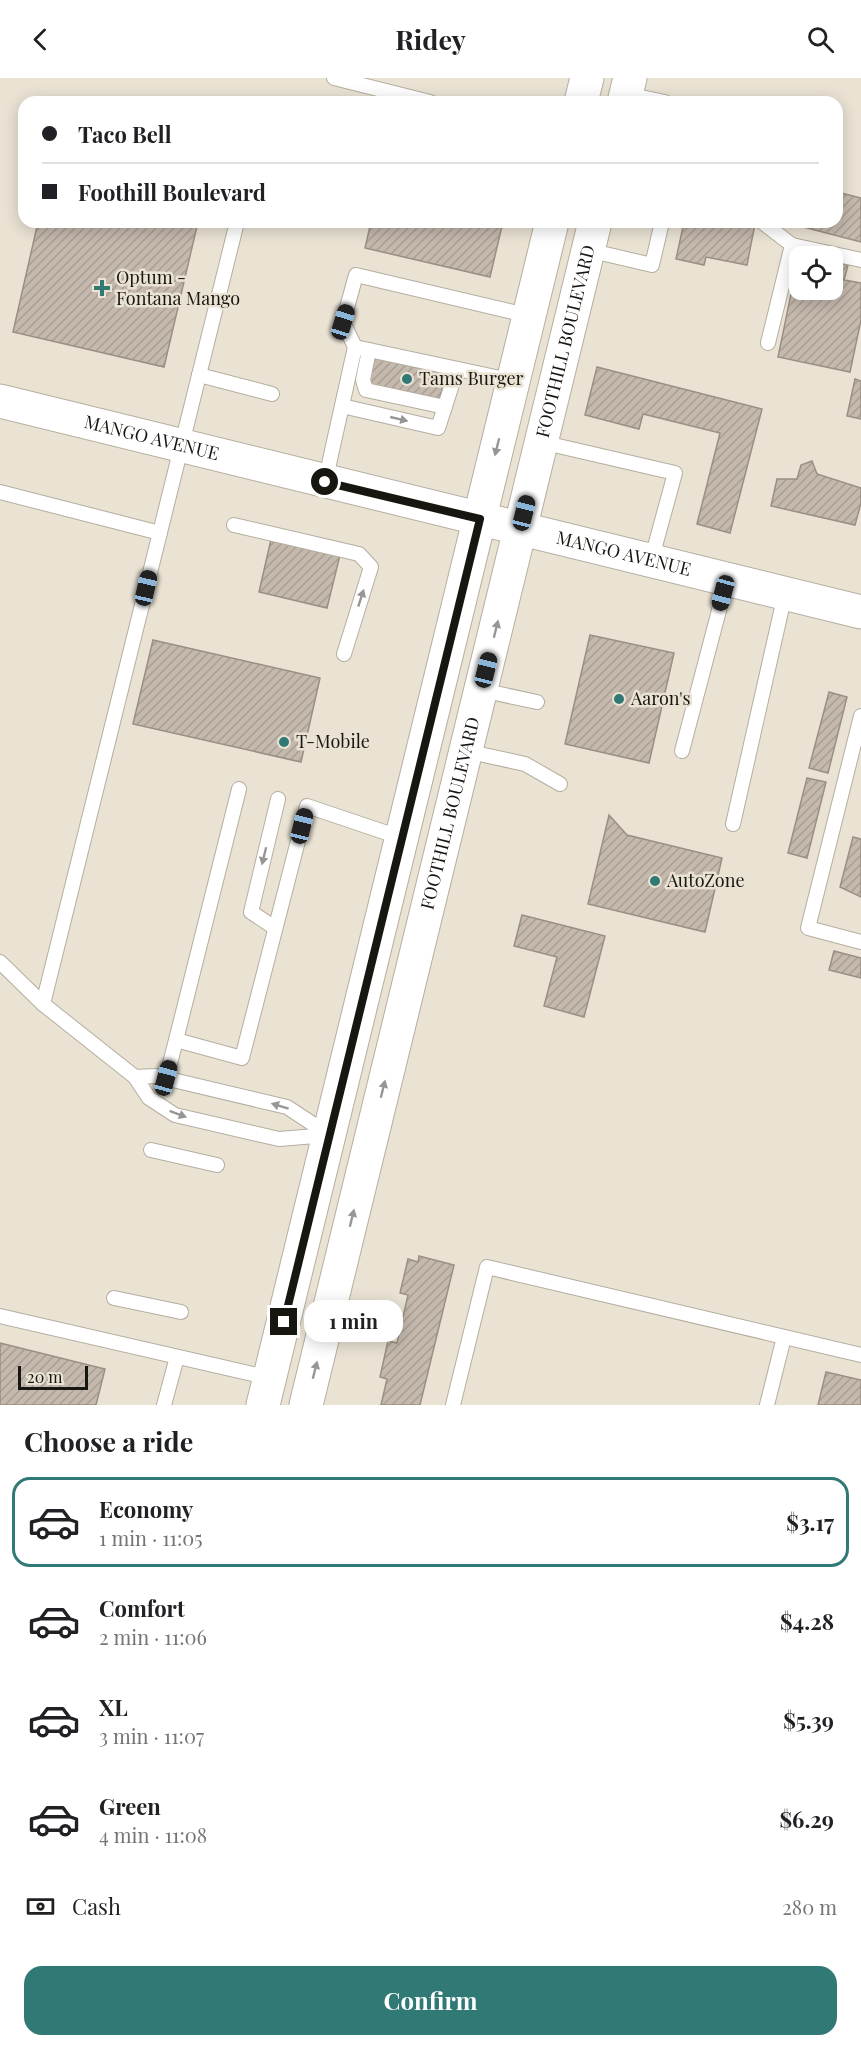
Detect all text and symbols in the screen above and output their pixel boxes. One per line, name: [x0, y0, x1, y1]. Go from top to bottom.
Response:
text: Ridey: [395, 21, 466, 57]
icon: back: [24, 23, 57, 56]
icon: search: [804, 23, 837, 56]
text: Taco Bell: [78, 119, 172, 149]
text: Foothill Boulevard: [78, 177, 266, 207]
street label: FOOTHILL BOULEVARD: [530, 242, 600, 440]
map controls: [789, 246, 843, 300]
button: locate: [789, 246, 843, 300]
place label: Optum - Fontana Mango: [116, 265, 240, 310]
marker: Optum - Fontana Mango: [93, 279, 111, 297]
car: [329, 302, 357, 342]
place label: Tams Burger: [419, 366, 524, 390]
marker: Tams Burger: [400, 372, 414, 386]
street label: MANGO AVENUE: [82, 409, 222, 465]
one-way arrow: [390, 415, 409, 424]
one-way arrow: [492, 438, 502, 457]
route start: [311, 468, 338, 495]
car: [511, 493, 537, 533]
street label: MANGO AVENUE: [554, 525, 694, 581]
car: [133, 568, 159, 608]
car: [710, 573, 736, 613]
one-way arrow: [356, 589, 366, 607]
one-way arrow: [491, 620, 501, 638]
car: [473, 650, 499, 690]
place label: Aaron's: [630, 686, 691, 710]
marker: Aaron's: [612, 692, 626, 706]
street label: FOOTHILL BOULEVARD: [414, 714, 485, 912]
place label: T-Mobile: [296, 729, 370, 753]
marker: T-Mobile: [277, 735, 291, 749]
car: [289, 806, 315, 846]
one-way arrow: [259, 846, 269, 865]
place label: AutoZone: [666, 868, 745, 892]
marker: AutoZone: [648, 874, 662, 888]
car: [153, 1058, 179, 1098]
one-way arrow: [379, 1079, 389, 1098]
one-way arrow: [271, 1101, 289, 1110]
one-way arrow: [169, 1109, 187, 1119]
one-way arrow: [347, 1209, 357, 1227]
callout: 1 min: [305, 1301, 404, 1343]
text: 1 min: [329, 1307, 378, 1334]
route end: [270, 1308, 297, 1335]
one-way arrow: [310, 1361, 320, 1379]
scale bar: [18, 1363, 88, 1390]
text: 20 m: [27, 1366, 62, 1387]
text: Choose a ride: [24, 1423, 193, 1459]
text: Economy: [99, 1494, 193, 1524]
icon: car: [27, 1495, 81, 1549]
text: $3.17: [786, 1507, 834, 1537]
text: 1 min · 11:05: [99, 1524, 203, 1551]
text: Comfort: [99, 1593, 185, 1623]
icon: car: [27, 1594, 81, 1648]
text: $4.28: [780, 1606, 834, 1636]
text: 2 min · 11:06: [99, 1623, 207, 1650]
text: XL: [99, 1692, 128, 1722]
icon: car: [27, 1693, 81, 1747]
text: $5.39: [783, 1705, 834, 1735]
text: 3 min · 11:07: [99, 1722, 204, 1749]
text: Green: [99, 1791, 161, 1821]
icon: car: [27, 1792, 81, 1846]
text: $6.29: [779, 1804, 834, 1834]
text: 4 min · 11:08: [99, 1821, 207, 1848]
icon: cash: [24, 1890, 57, 1923]
text: Cash: [72, 1891, 121, 1921]
text: 280 m: [782, 1893, 837, 1920]
button: Confirm: [24, 1966, 837, 2035]

